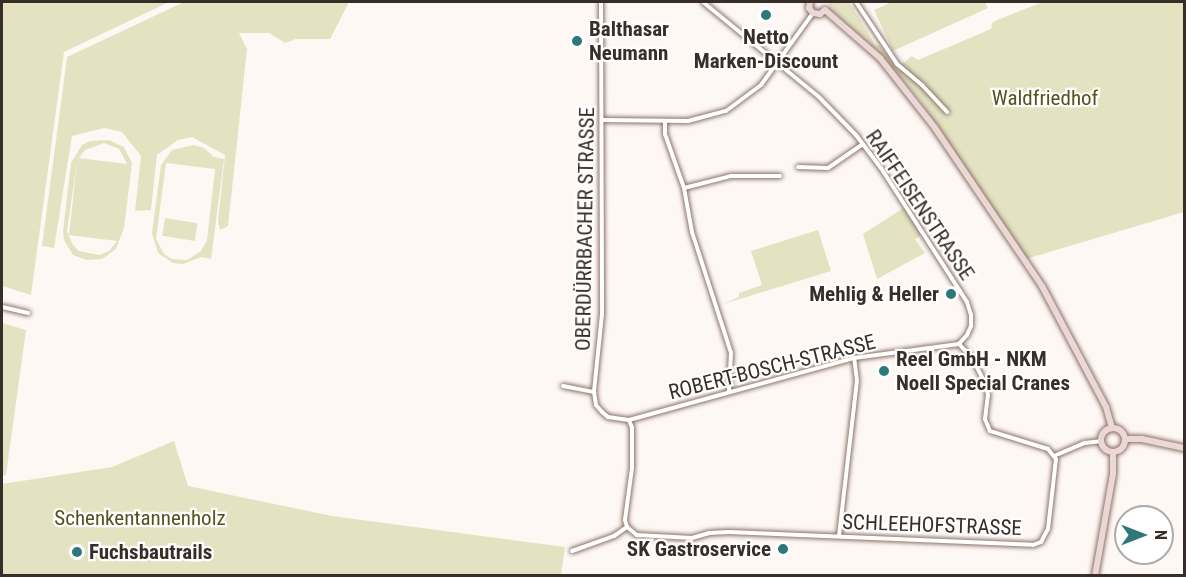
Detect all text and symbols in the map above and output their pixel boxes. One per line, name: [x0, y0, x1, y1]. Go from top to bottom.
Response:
marker: Netto Marken-Discount: [759, 8, 773, 22]
place label: Balthasar Neumann: [589, 16, 669, 66]
place label: Netto Marken-Discount: [694, 24, 838, 74]
marker: Balthasar Neumann: [570, 34, 584, 48]
park label: Waldfriedhof: [992, 85, 1098, 111]
street label: OBERDÜRRBACHER STRASSE: [570, 107, 600, 351]
street label: RAIFFEISENSTRASSE: [860, 125, 980, 285]
place label: Mehlig & Heller: [809, 281, 939, 307]
marker: Mehlig & Heller: [944, 287, 958, 301]
street label: ROBERT-BOSCH-STRASSE: [666, 329, 878, 405]
place label: Reel GmbH - NKM Noell Special Cranes: [896, 346, 1070, 396]
marker: Reel GmbH - NKM Noell Special Cranes: [877, 364, 891, 378]
park label: Schenkentannenholz: [54, 505, 226, 531]
north arrow: [1114, 505, 1174, 565]
street label: SCHLEEHOFSTRASSE: [842, 509, 1022, 541]
text: N: [1151, 530, 1170, 540]
place label: SK Gastroservice: [627, 536, 771, 562]
place label: Fuchsbautrails: [89, 539, 212, 565]
marker: SK Gastroservice: [776, 542, 790, 556]
marker: Fuchsbautrails: [70, 545, 84, 559]

